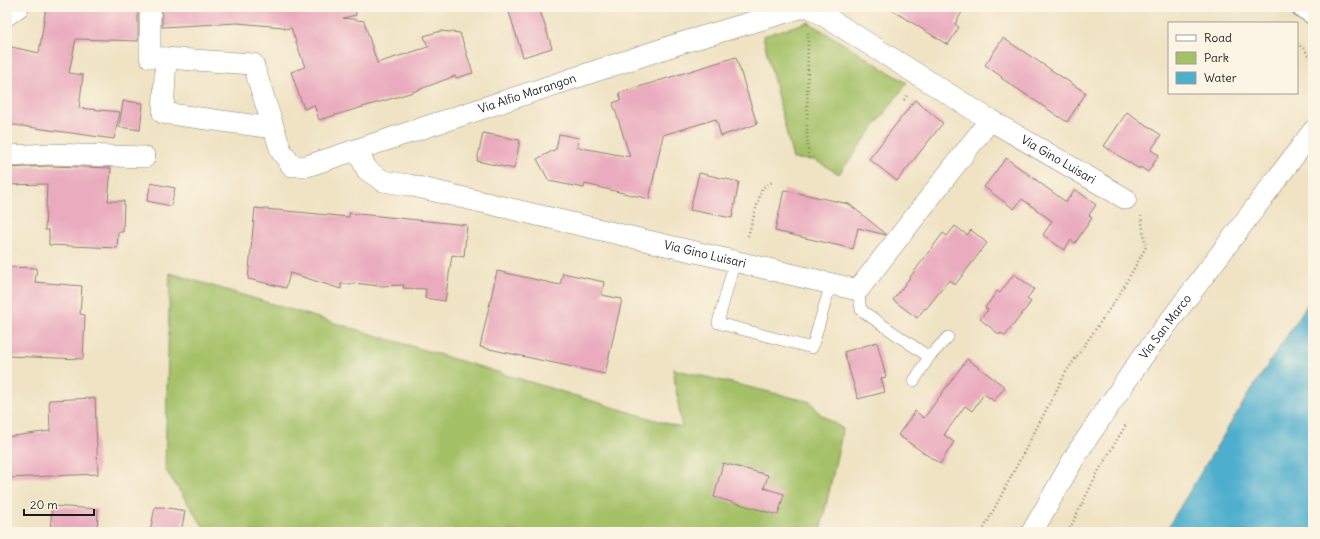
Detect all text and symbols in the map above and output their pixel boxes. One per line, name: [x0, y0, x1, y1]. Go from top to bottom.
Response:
legend: [1168, 22, 1298, 94]
text: Road: [1204, 30, 1232, 45]
text: Park: [1204, 50, 1229, 65]
street label: Via Alfio Marangon: [476, 70, 578, 116]
text: Water: [1204, 70, 1237, 85]
street label: Via Gino Luisari: [1019, 132, 1099, 187]
street label: Via Gino Luisari: [662, 237, 748, 271]
street label: Via San Marco: [1136, 291, 1194, 362]
scale bar: [24, 491, 94, 517]
text: 20 m: [30, 497, 58, 512]

